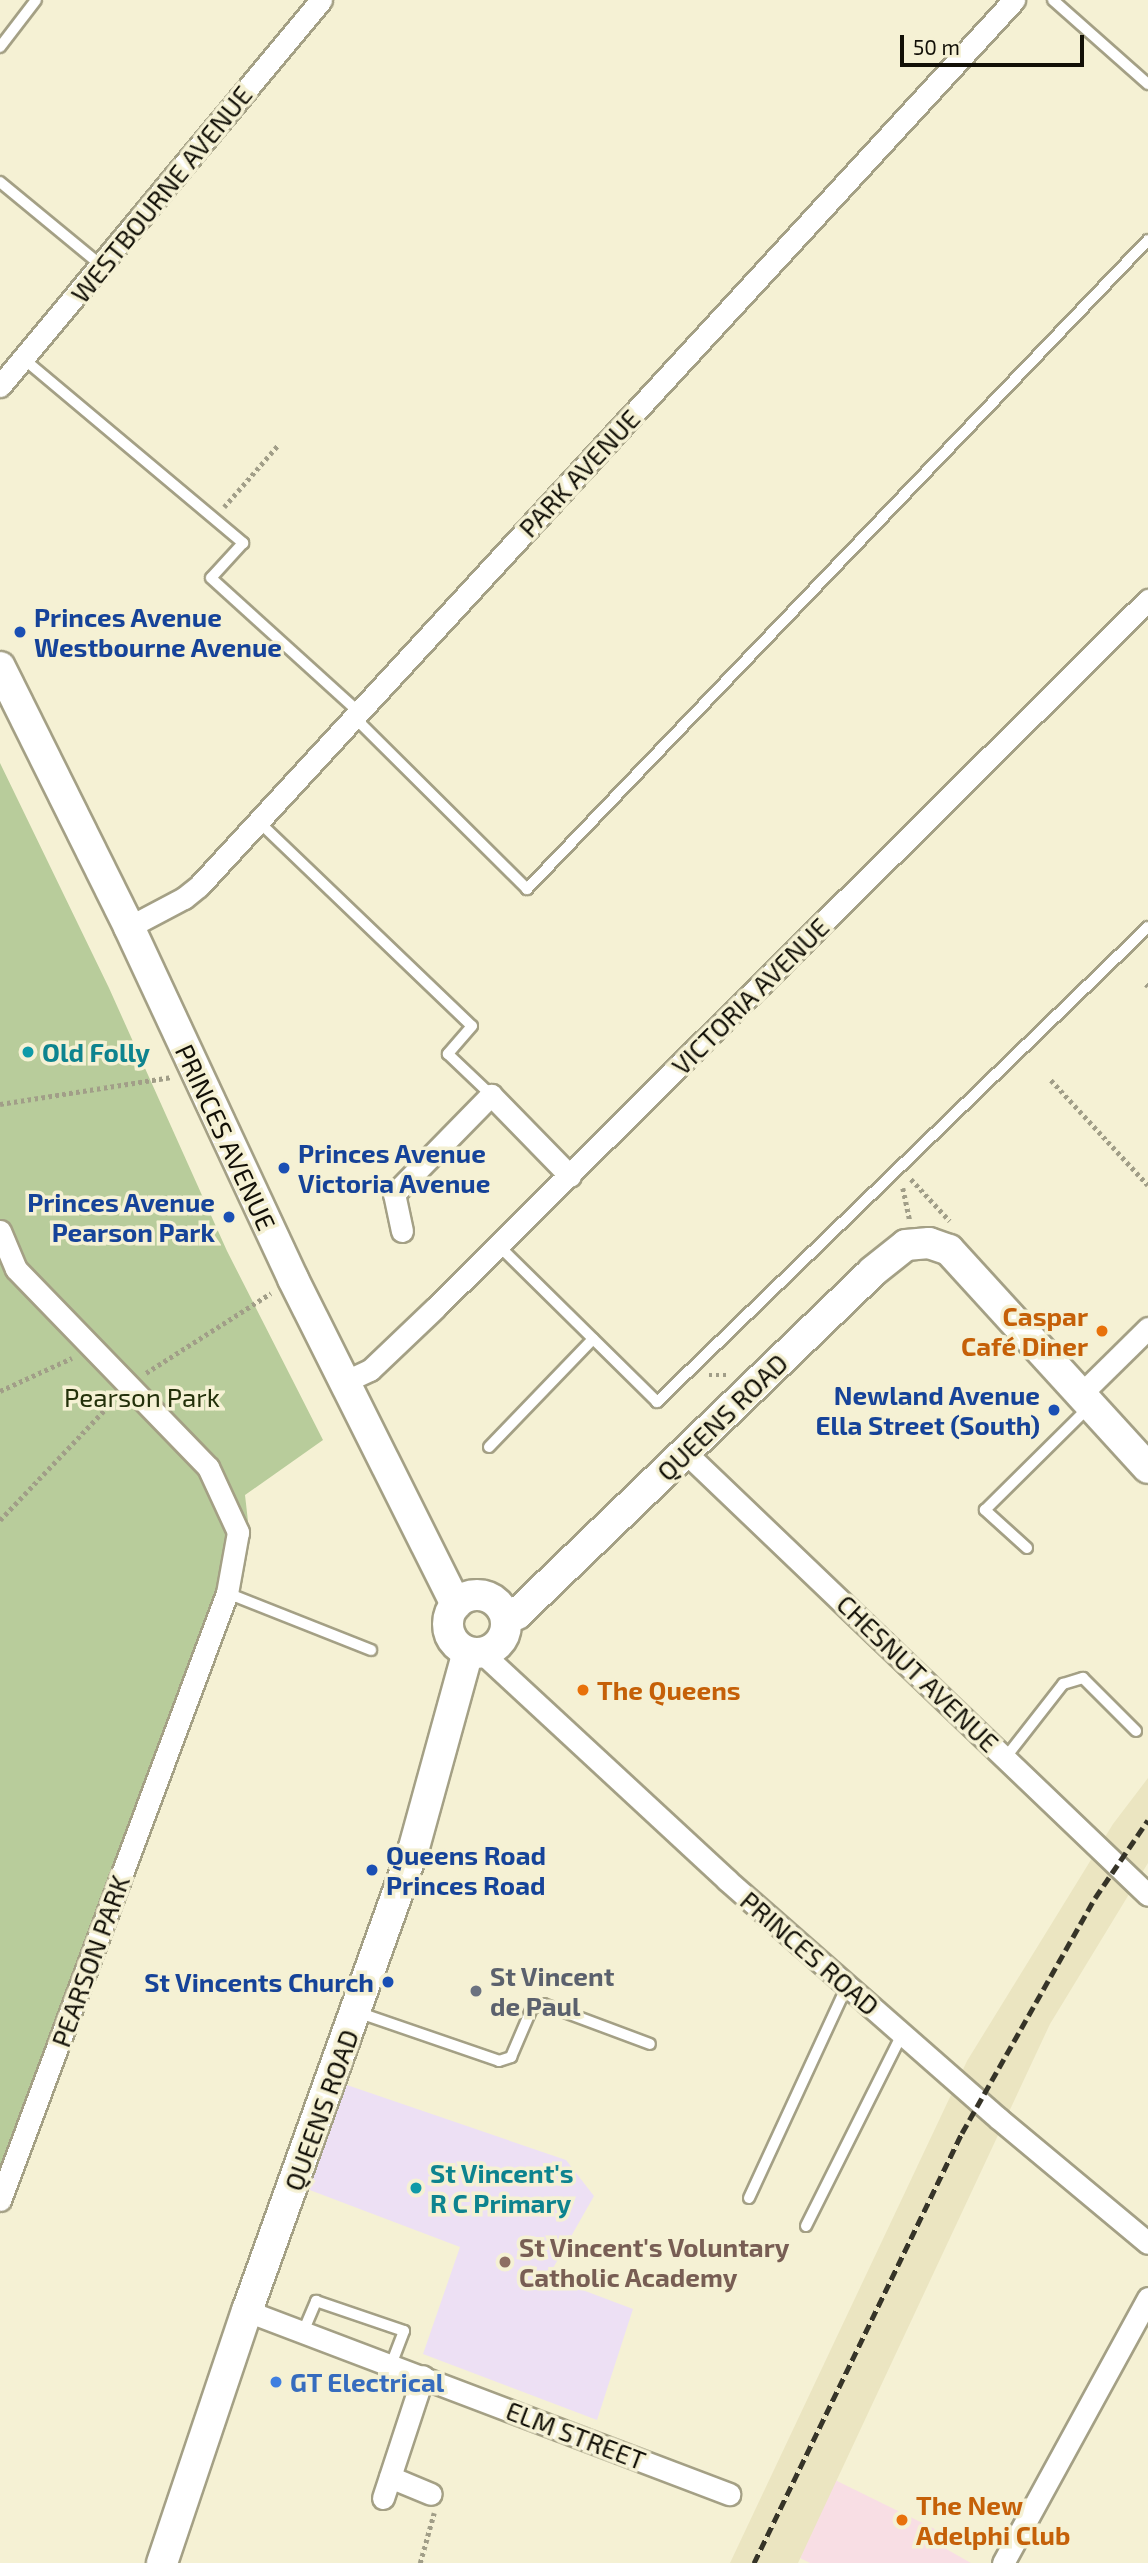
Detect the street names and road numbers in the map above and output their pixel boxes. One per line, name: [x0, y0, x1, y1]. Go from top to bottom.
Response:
street label: WESTBOURNE AVENUE: [64, 79, 258, 309]
street label: PARK AVENUE: [512, 402, 646, 544]
street label: VICTORIA AVENUE: [665, 911, 835, 1081]
street label: PRINCES AVENUE: [169, 1039, 283, 1235]
street label: QUEENS ROAD: [650, 1347, 794, 1487]
street label: CHESNUT AVENUE: [830, 1588, 1006, 1758]
street label: PEARSON PARK: [45, 1871, 135, 2051]
street label: PRINCES ROAD: [734, 1884, 886, 2022]
street label: QUEENS ROAD: [277, 2025, 365, 2195]
street label: ELM STREET: [502, 2394, 650, 2476]

